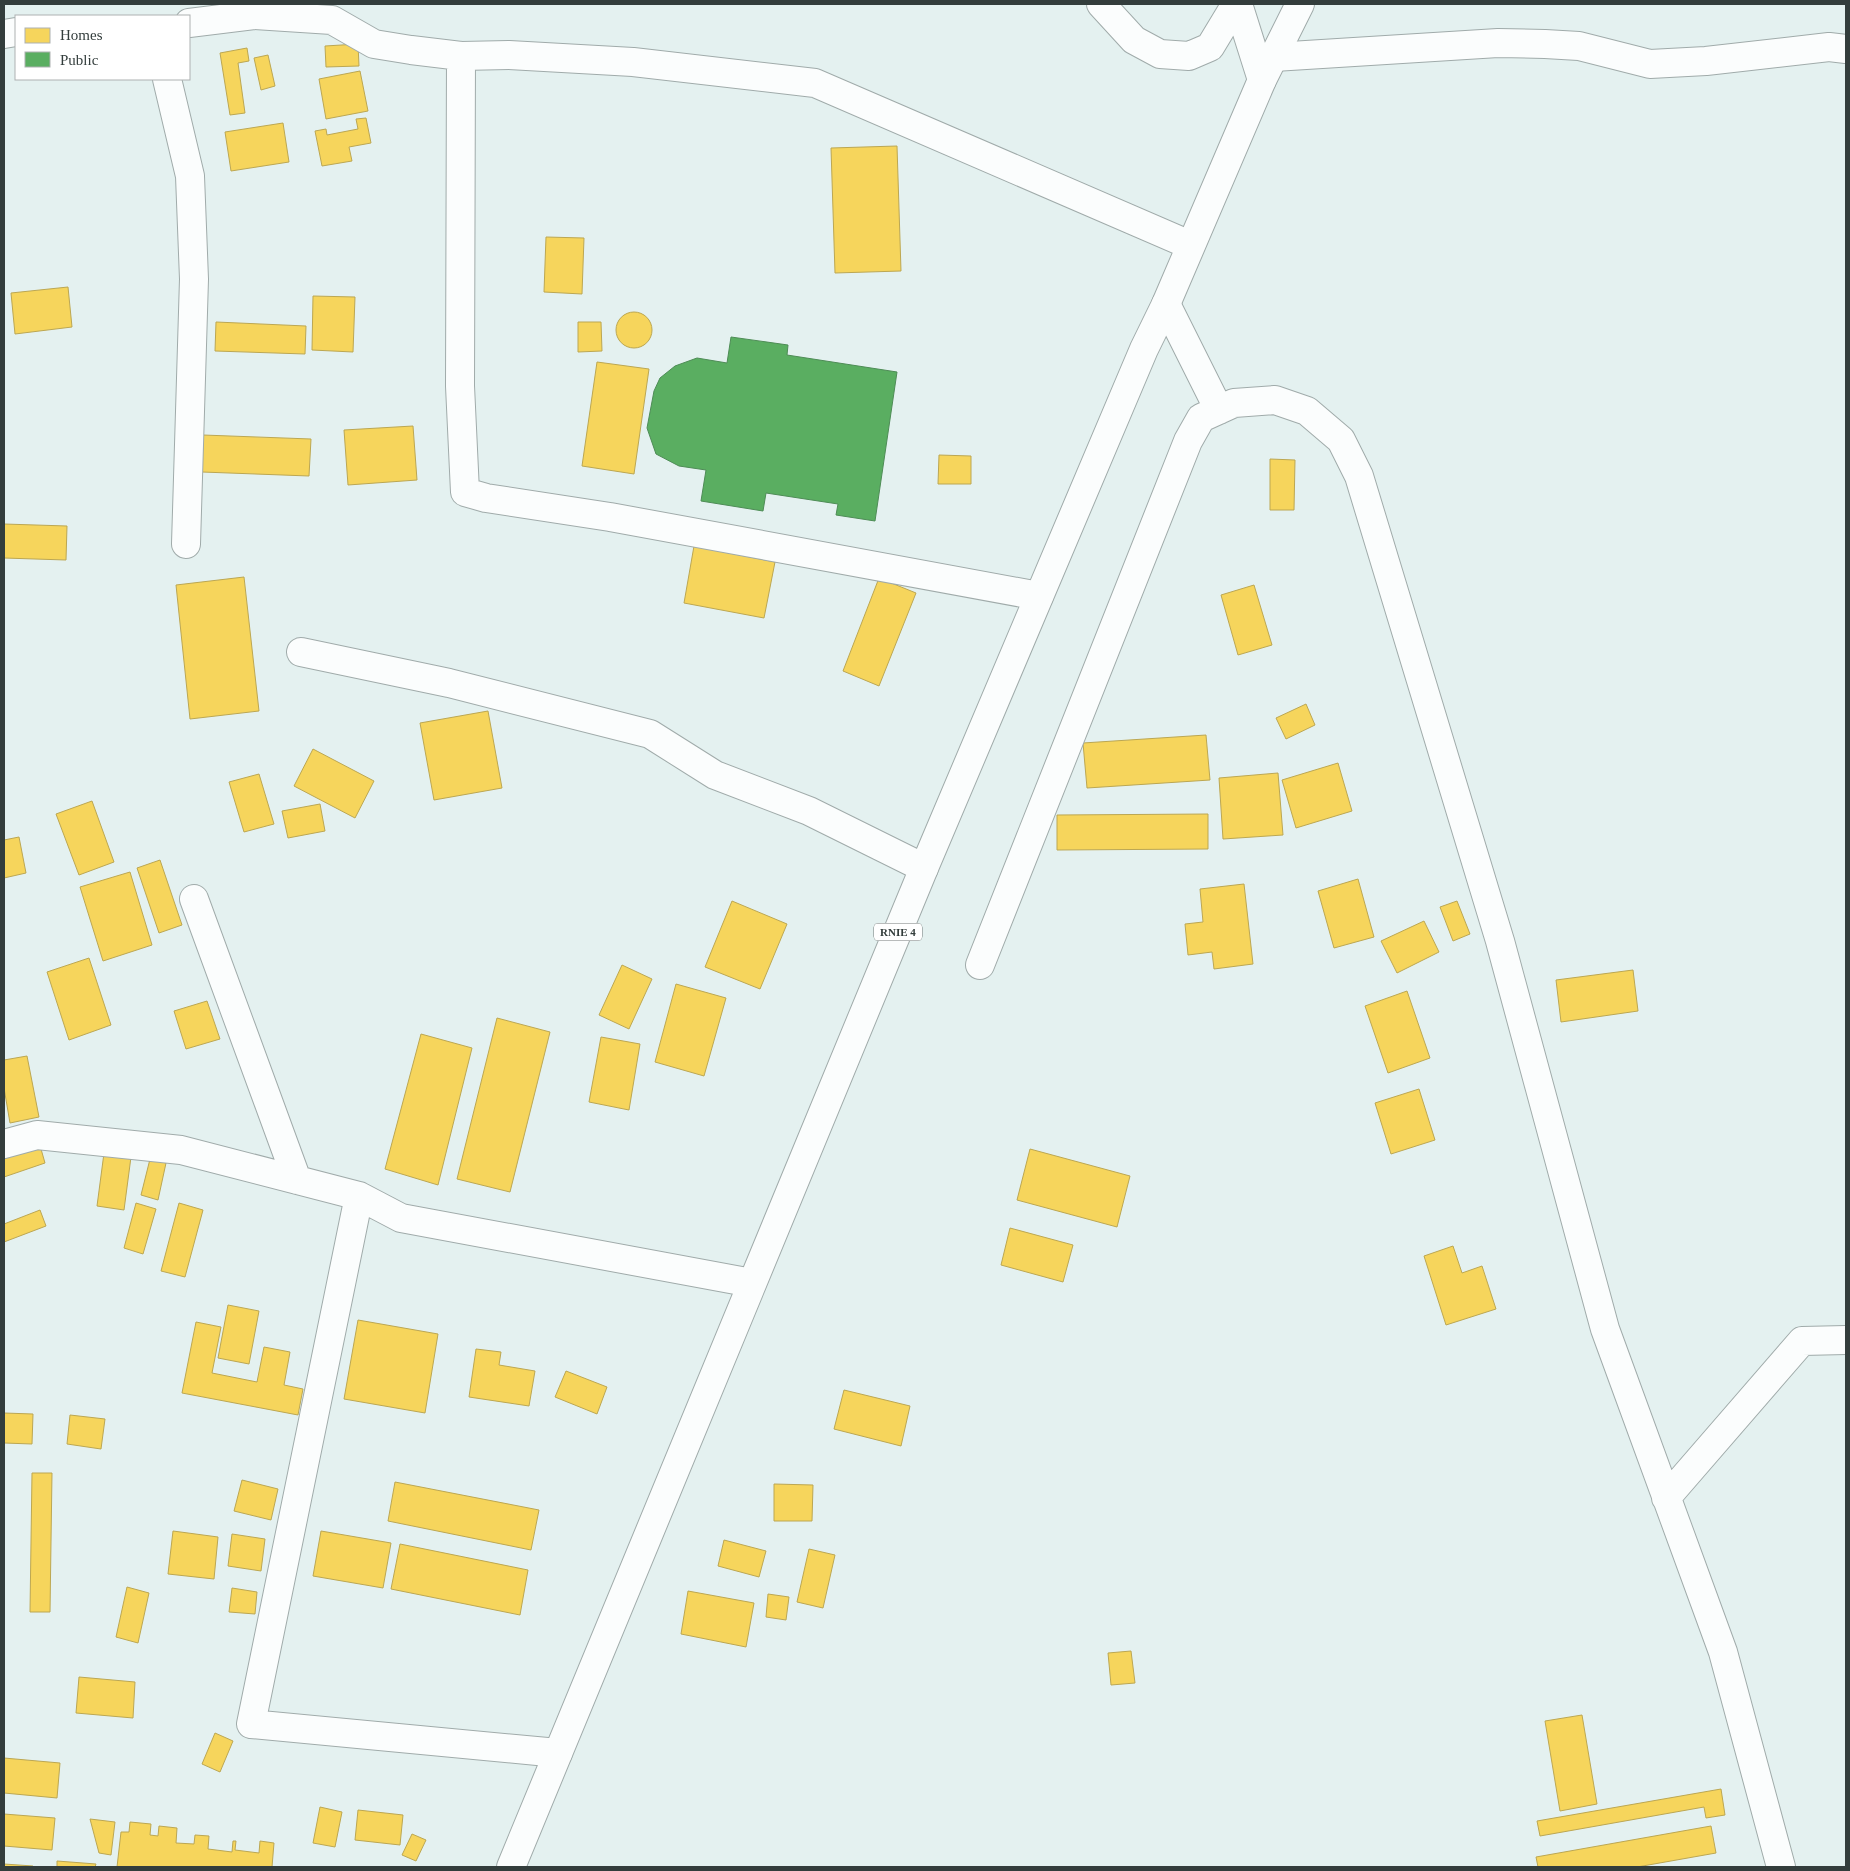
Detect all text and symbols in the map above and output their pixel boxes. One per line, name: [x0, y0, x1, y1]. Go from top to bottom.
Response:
legend: [15, 15, 190, 80]
text: Homes: [60, 27, 103, 43]
text: Public: [60, 52, 99, 68]
road number: RNIE 4: [874, 924, 922, 940]

